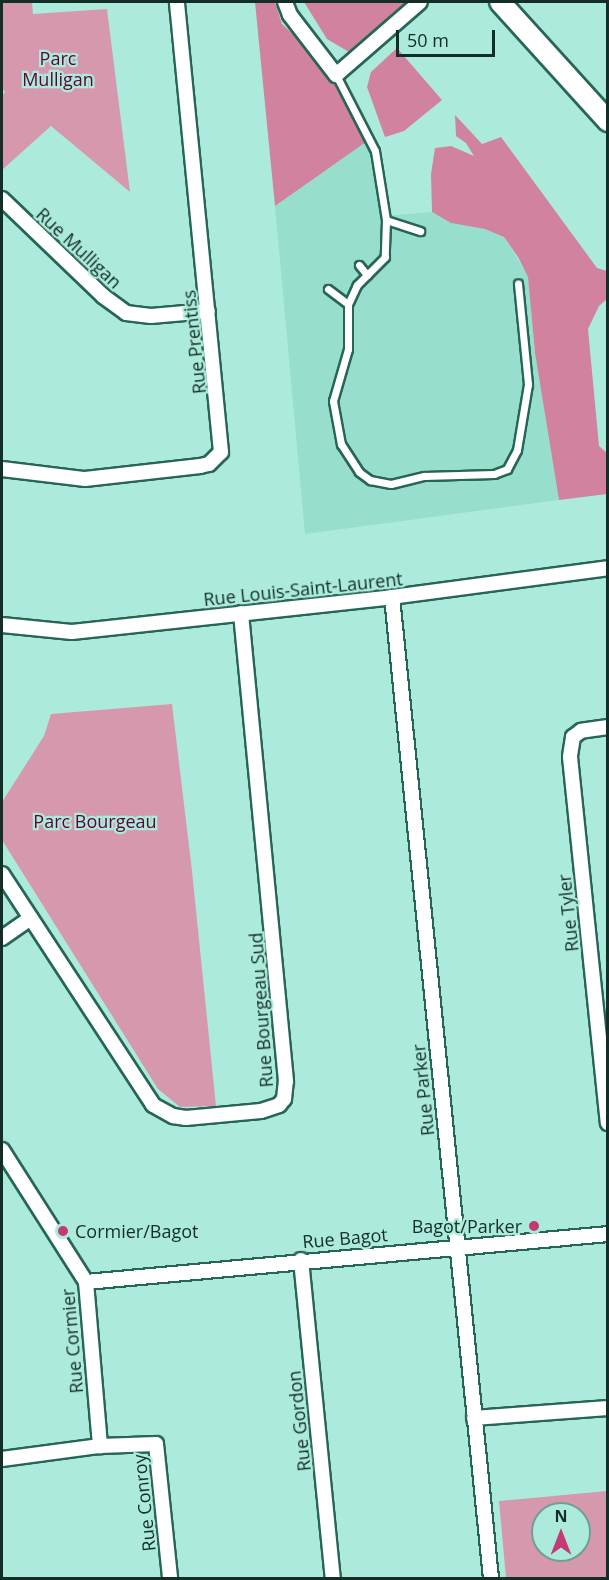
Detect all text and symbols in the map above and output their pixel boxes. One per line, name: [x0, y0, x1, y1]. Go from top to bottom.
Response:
scale bar: [399, 18, 498, 56]
text: 50 m: [407, 28, 449, 52]
park label: Parc Mulligan: [22, 48, 94, 90]
street label: Rue Mulligan: [32, 203, 126, 293]
street label: Rue Prentiss: [178, 289, 210, 395]
street label: Rue Louis-Saint-Laurent: [202, 568, 404, 610]
park label: Parc Bourgeau: [33, 810, 157, 832]
street label: Rue Tyler: [553, 873, 583, 953]
street label: Rue Bourgeau Sud: [245, 932, 277, 1088]
street label: Rue Parker: [407, 1043, 439, 1137]
place label: Bagot/Parker: [412, 1215, 522, 1237]
marker: Bagot/Parker: [527, 1219, 541, 1233]
place label: Cormier/Bagot: [75, 1220, 198, 1242]
marker: Cormier/Bagot: [56, 1224, 70, 1238]
street label: Rue Bagot: [301, 1224, 389, 1252]
street label: Rue Cormier: [57, 1288, 87, 1394]
street label: Rue Gordon: [283, 1370, 315, 1472]
street label: Rue Conroy: [128, 1453, 160, 1553]
north arrow: [531, 1502, 591, 1562]
text: N: [554, 1505, 568, 1527]

